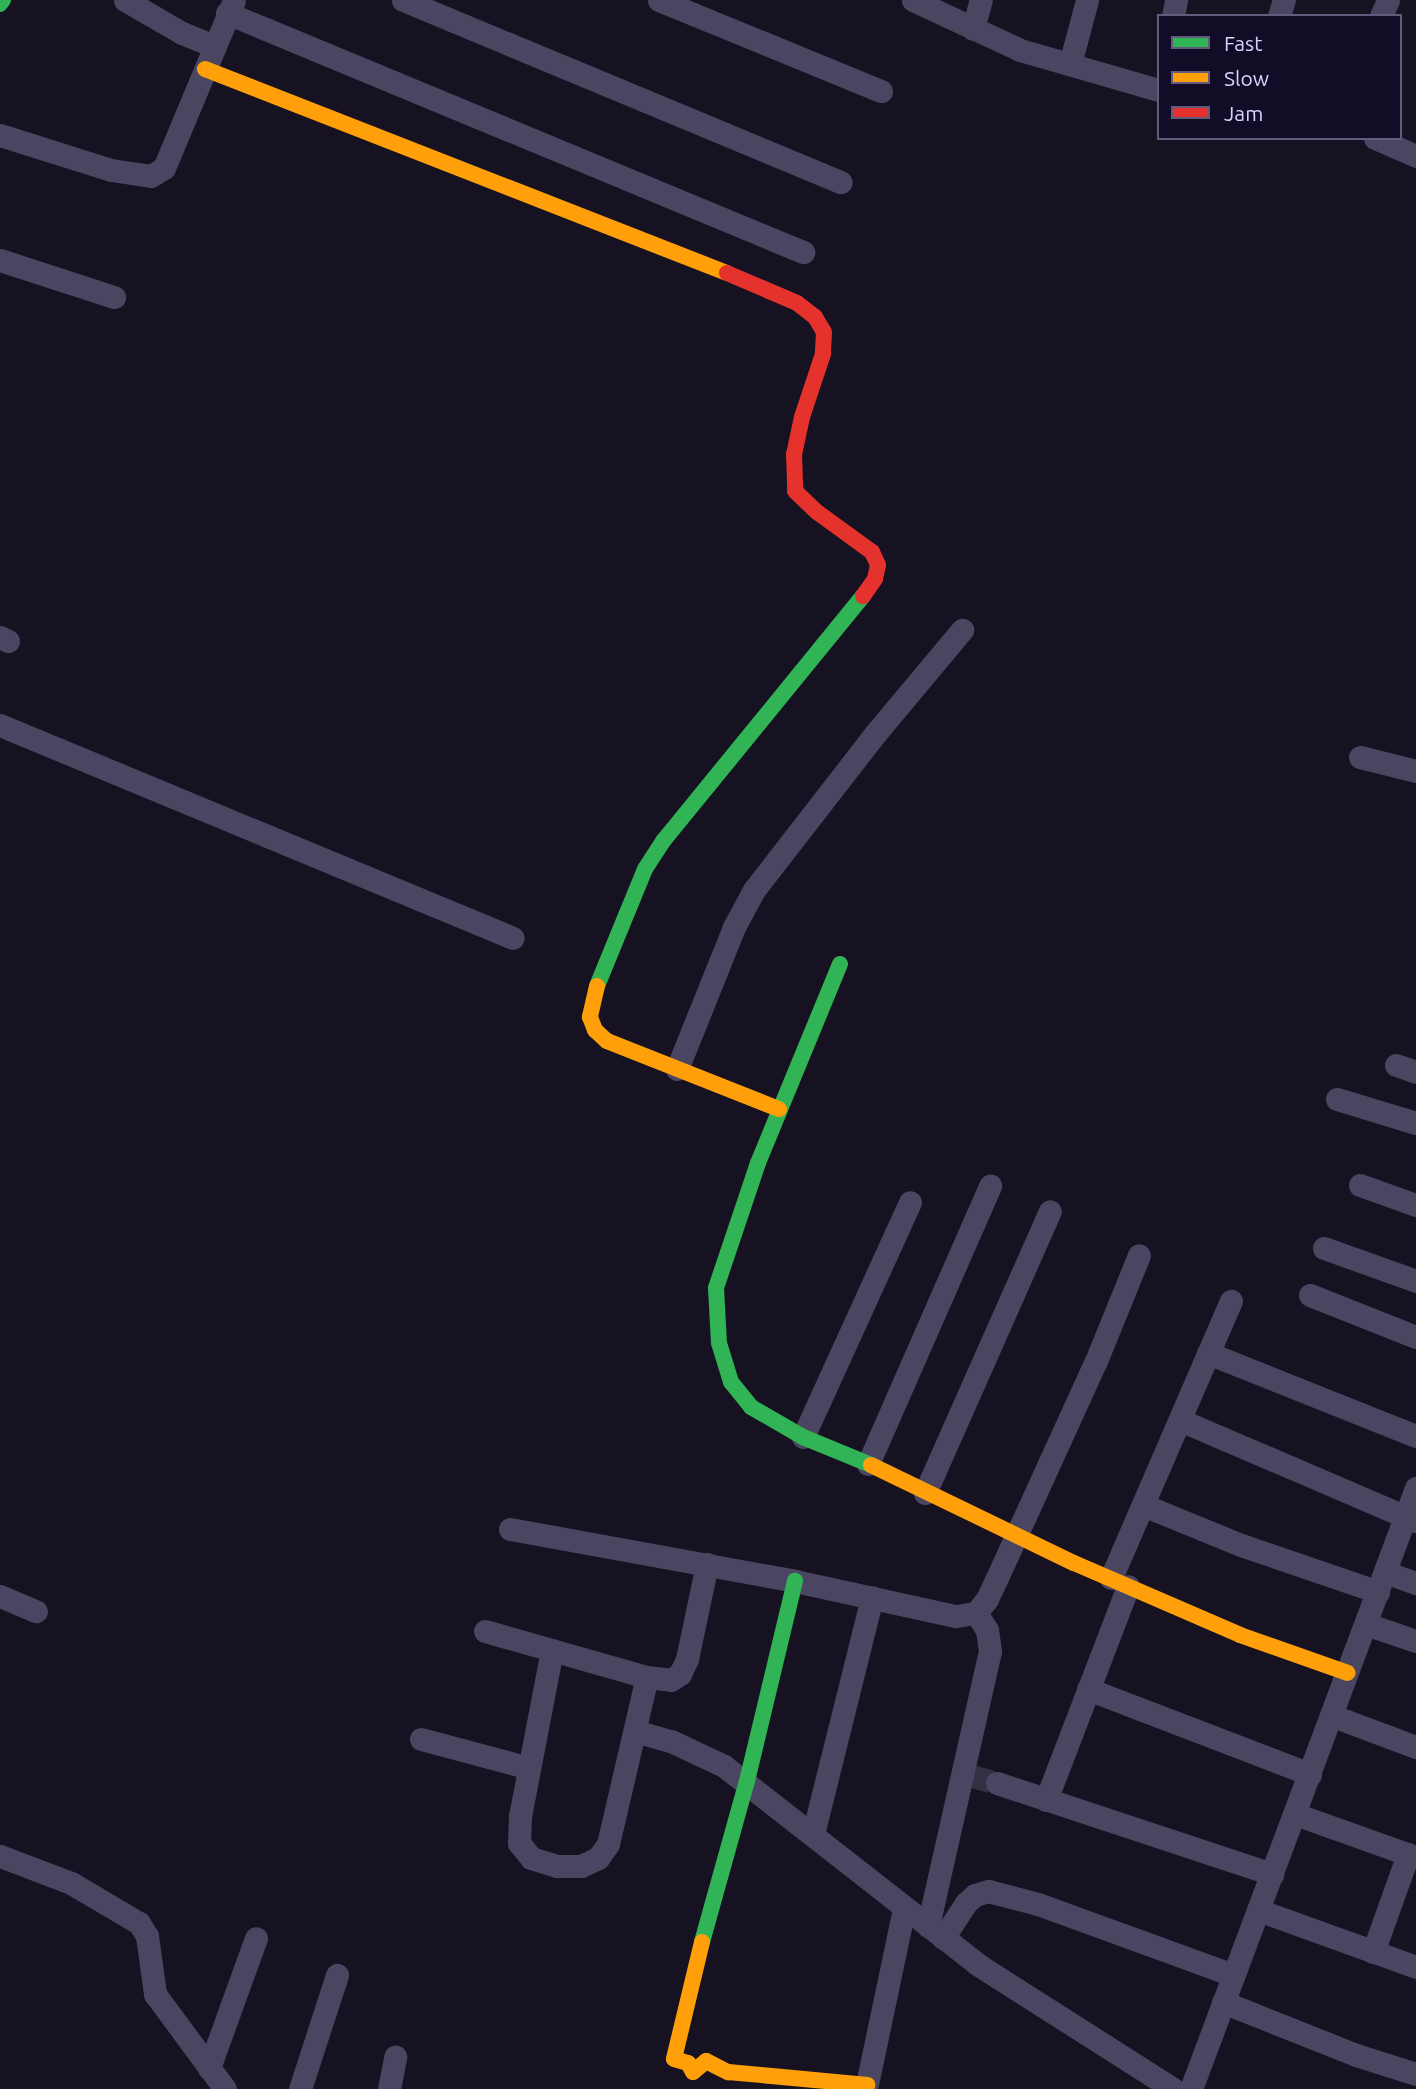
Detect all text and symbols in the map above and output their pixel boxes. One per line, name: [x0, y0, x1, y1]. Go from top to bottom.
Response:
legend: [1157, 14, 1402, 140]
text: Fast: [1224, 31, 1262, 55]
text: Slow: [1224, 66, 1269, 90]
text: Jam: [1224, 101, 1263, 125]

